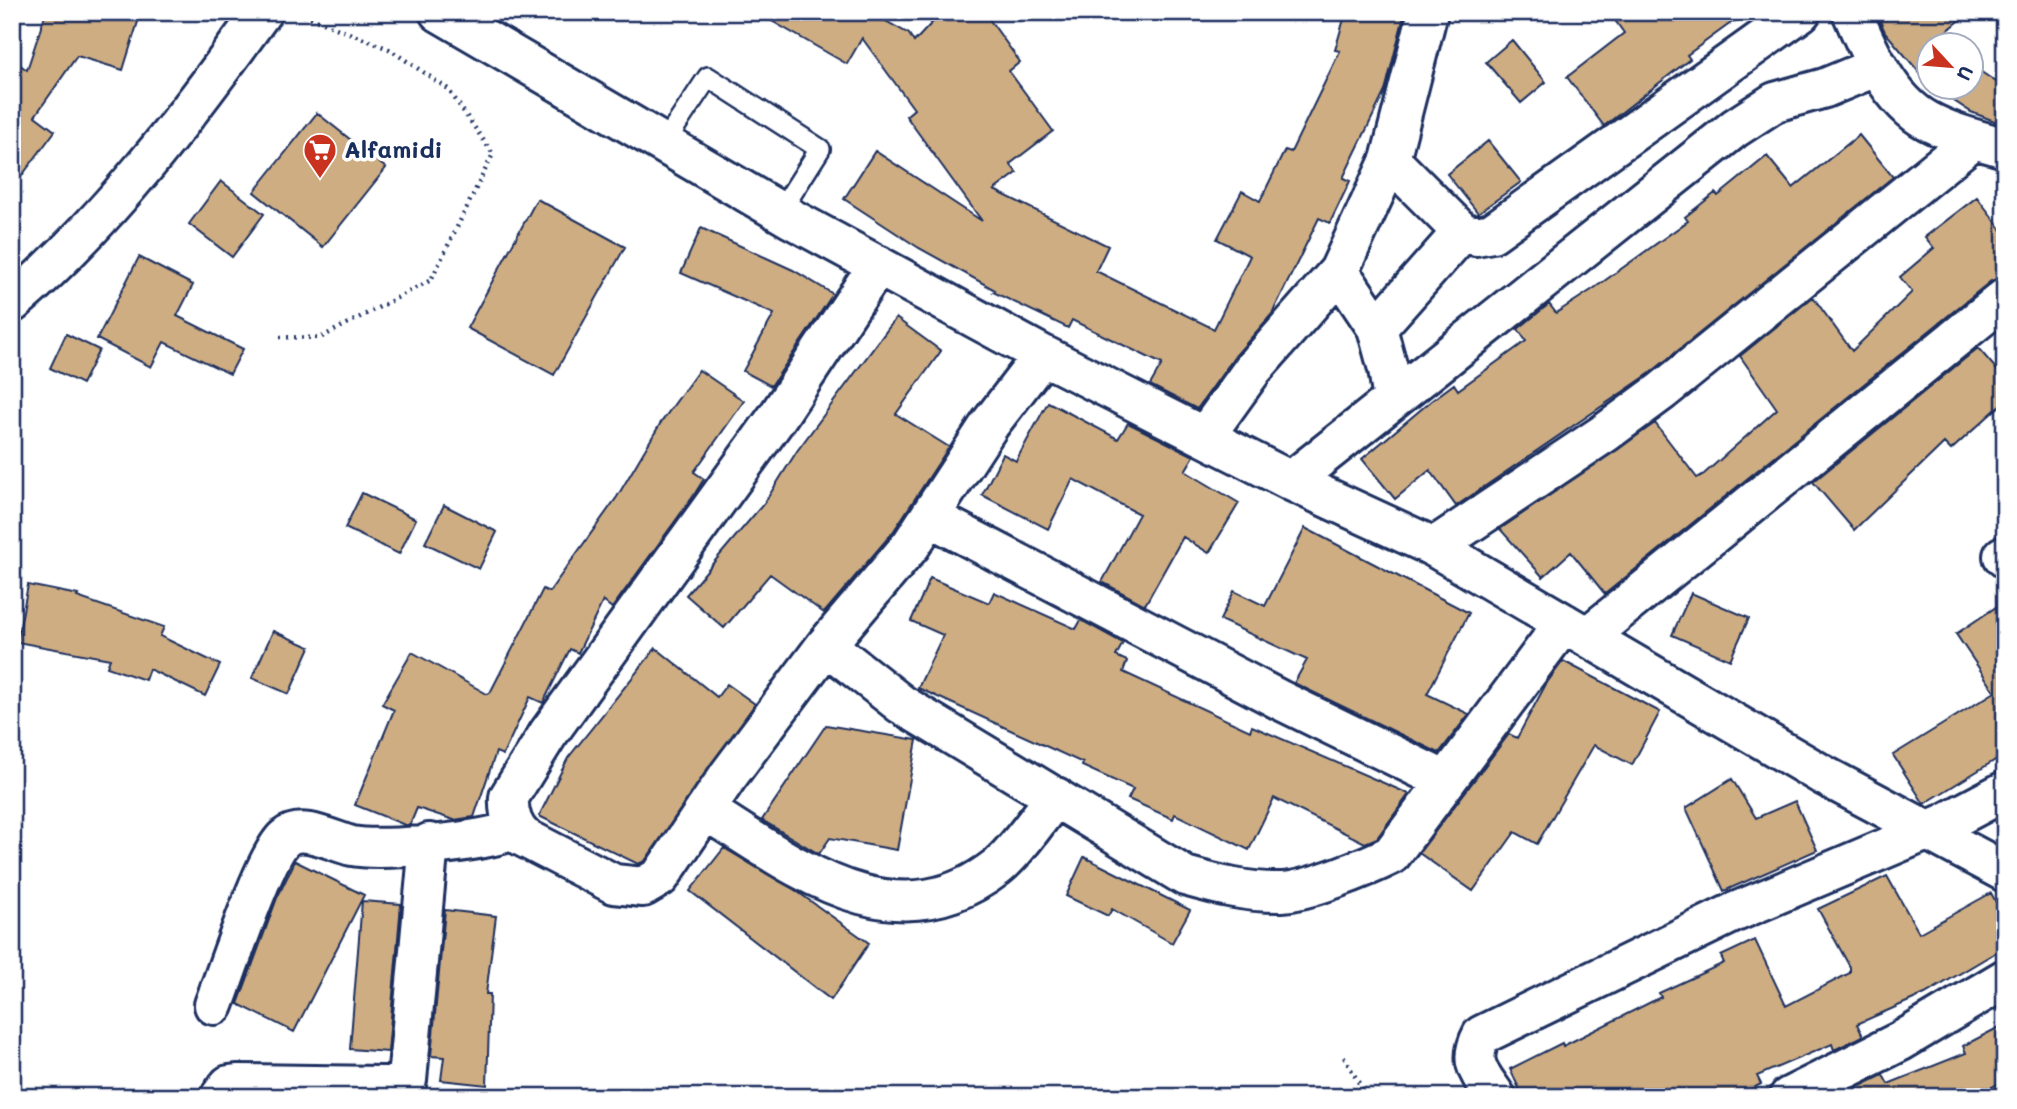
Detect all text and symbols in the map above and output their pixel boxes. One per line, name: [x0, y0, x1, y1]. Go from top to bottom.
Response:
north arrow: [1916, 32, 1986, 102]
text: U: [1952, 62, 1980, 85]
supermarket icon: Alfamidi: [301, 131, 339, 180]
place label: Alfamidi: [344, 133, 443, 164]

